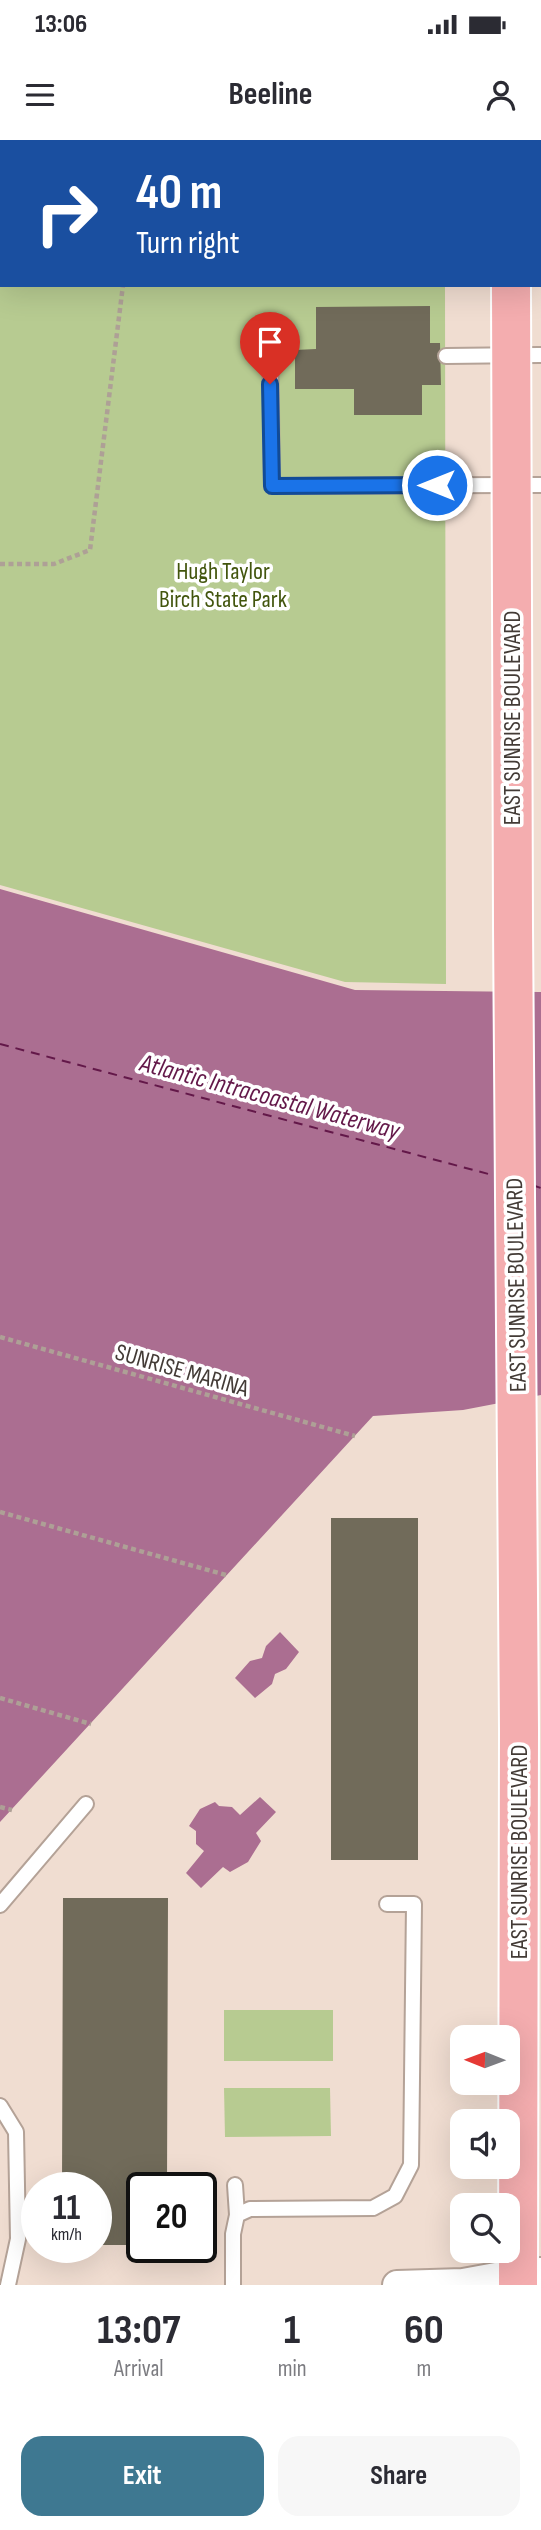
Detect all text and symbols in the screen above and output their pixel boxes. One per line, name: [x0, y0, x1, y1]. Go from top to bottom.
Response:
text: 13:06: [35, 9, 87, 40]
text: Beeline: [229, 75, 312, 114]
icon: menu: [21, 76, 59, 114]
icon: person: [482, 76, 520, 114]
text: 40 m: [136, 164, 222, 223]
icon: right: [21, 168, 112, 259]
text: Turn right: [136, 224, 240, 263]
pin: [240, 312, 300, 384]
icon: arrive: [251, 323, 289, 361]
position arrow: [400, 448, 474, 522]
park label: Hugh Taylor Birch State Park: [159, 557, 287, 614]
street label: EAST SUNRISE BOULEVARD: [498, 611, 527, 825]
water label: Atlantic Intracoastal Waterway: [136, 1048, 404, 1147]
street label: EAST SUNRISE BOULEVARD: [500, 1178, 533, 1392]
street label: SUNRISE MARINA: [112, 1338, 253, 1404]
street label: EAST SUNRISE BOULEVARD: [505, 1745, 534, 1959]
north arrow: [450, 2025, 520, 2095]
map controls: [450, 2025, 520, 2263]
button: sound: [450, 2109, 520, 2179]
speed limit sign: 20: [126, 2172, 217, 2263]
text: 11: [53, 2187, 80, 2230]
button: search: [450, 2193, 520, 2263]
text: km/h: [51, 2224, 82, 2245]
text: 13:07: [97, 2305, 180, 2356]
text: 1: [284, 2305, 300, 2356]
text: 60: [404, 2305, 444, 2356]
text: Arrival: [114, 2355, 164, 2383]
text: min: [278, 2355, 307, 2383]
text: m: [416, 2355, 431, 2383]
button: Exit: [21, 2436, 264, 2516]
button: Share: [278, 2436, 520, 2516]

